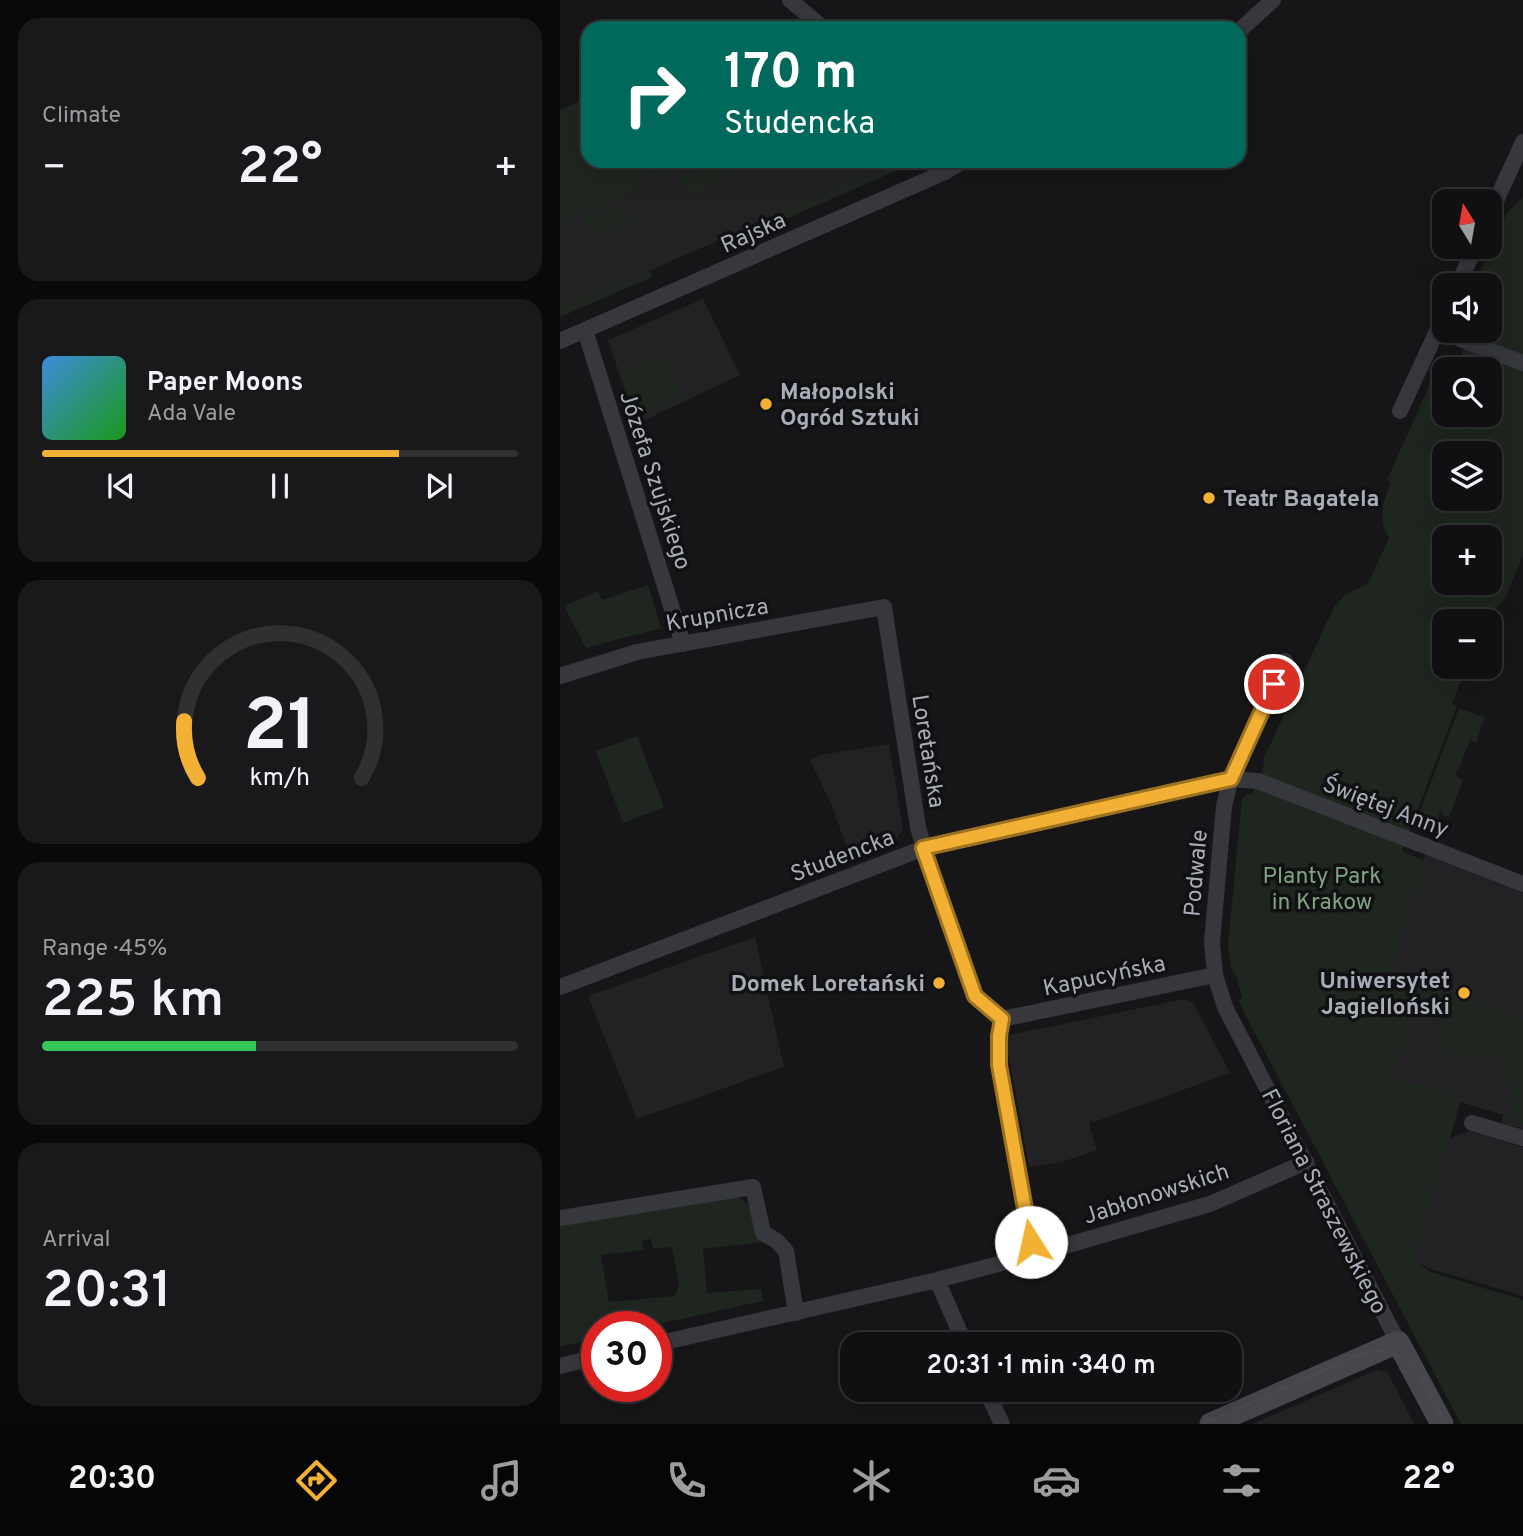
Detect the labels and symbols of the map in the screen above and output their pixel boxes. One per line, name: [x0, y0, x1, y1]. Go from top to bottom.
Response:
north arrow: [1432, 189, 1502, 259]
street label: Rajska: [717, 207, 791, 261]
place label: Małopolski Ogród Sztuki: [780, 379, 920, 434]
street label: Józefa Szujskiego: [611, 388, 696, 574]
marker: Małopolski Ogród Sztuki: [758, 396, 774, 412]
place label: Teatr Bagatela: [1223, 486, 1379, 515]
marker: Teatr Bagatela: [1201, 490, 1217, 506]
street label: Krupnicza: [664, 593, 771, 640]
pin: [1244, 654, 1304, 714]
street label: Loretańska: [903, 693, 950, 810]
street label: Świętej Anny: [1318, 769, 1453, 846]
street label: Studencka: [787, 824, 899, 890]
street label: Podwale: [1179, 828, 1216, 918]
park label: Planty Park in Krakow: [1263, 863, 1381, 918]
street label: Kapucyńska: [1041, 950, 1168, 1005]
place label: Uniwersytet Jagielloński: [1319, 968, 1450, 1023]
place label: Domek Loretański: [731, 971, 925, 1000]
marker: Domek Loretański: [931, 975, 947, 991]
marker: Uniwersytet Jagielloński: [1456, 985, 1472, 1001]
street label: Floriana Straszewskiego: [1253, 1085, 1392, 1320]
street label: Jabłonowskich: [1080, 1158, 1233, 1233]
position arrow: [994, 1205, 1068, 1279]
speed limit sign: 30: [581, 1311, 672, 1402]

